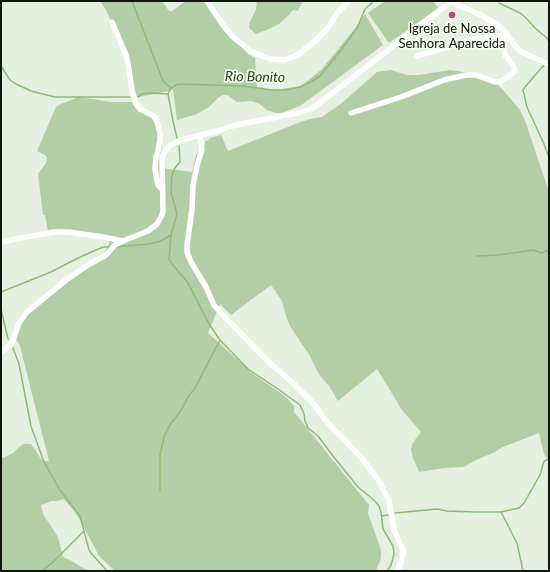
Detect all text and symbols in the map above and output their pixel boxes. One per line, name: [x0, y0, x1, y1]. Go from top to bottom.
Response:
marker: Igreja de Nossa Senhora Aparecida: [447, 10, 457, 20]
place label: Igreja de Nossa Senhora Aparecida: [398, 21, 506, 52]
water label: Rio Bonito: [225, 68, 285, 86]

